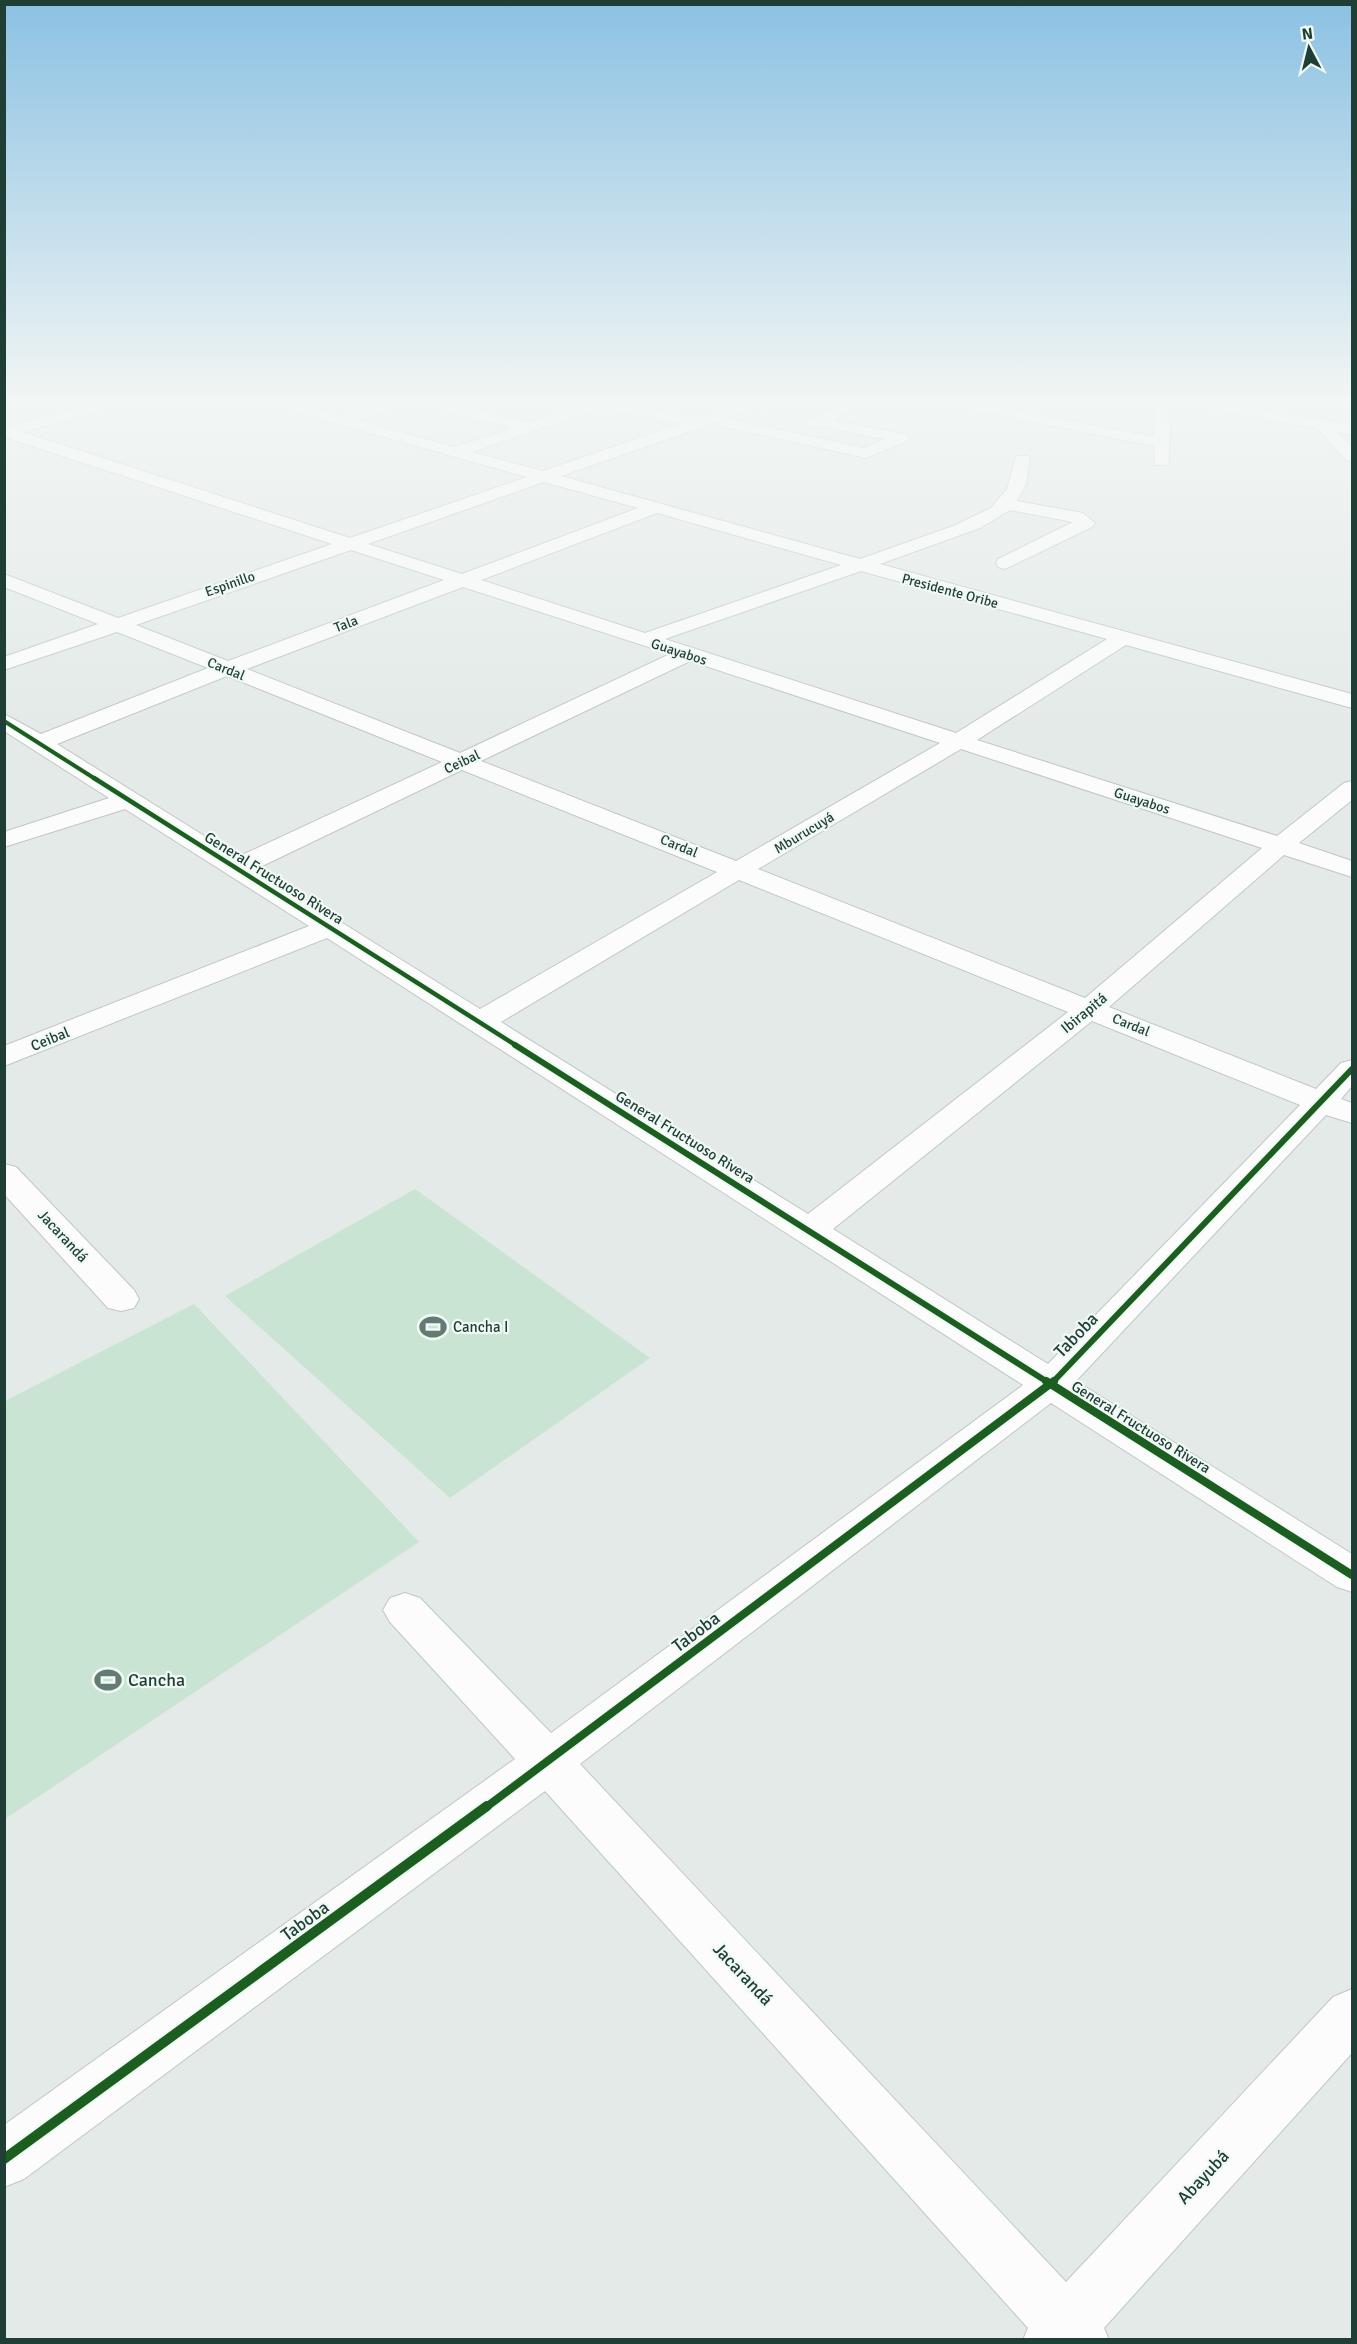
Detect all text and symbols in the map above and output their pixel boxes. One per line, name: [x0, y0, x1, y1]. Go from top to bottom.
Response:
north arrow: [1279, 18, 1339, 78]
text: N: [1301, 24, 1314, 45]
street label: Espinillo: [203, 568, 257, 600]
street label: Presidente Oribe: [900, 570, 1000, 612]
street label: Tala: [332, 612, 360, 636]
street label: Guayabos: [649, 635, 709, 669]
street label: Cardal: [205, 654, 247, 684]
street label: Ceibal: [441, 746, 483, 778]
street label: Guayabos: [1112, 784, 1172, 818]
street label: Mburucuyá: [771, 808, 837, 858]
street label: General Fructuoso Rivera: [201, 828, 347, 928]
street label: Cardal: [658, 831, 700, 861]
street label: Ibirapitá: [1057, 989, 1111, 1037]
street label: Cardal: [1110, 1010, 1152, 1040]
street label: Ceibal: [28, 1023, 72, 1055]
street label: General Fructuoso Rivera: [612, 1087, 758, 1187]
street label: Jacarandá: [34, 1206, 92, 1266]
street label: Taboba: [1049, 1308, 1103, 1362]
sports icon: Cancha I: [418, 1312, 448, 1342]
place label: Cancha I: [453, 1318, 508, 1336]
street label: General Fructuoso Rivera: [1068, 1377, 1214, 1477]
street label: Taboba: [668, 1607, 724, 1657]
sports icon: Cancha: [93, 1665, 123, 1695]
place label: Cancha: [128, 1669, 185, 1691]
street label: Taboba: [277, 1896, 333, 1946]
street label: Jacarandá: [708, 1938, 778, 2010]
street label: Abayubá: [1172, 2145, 1234, 2209]

